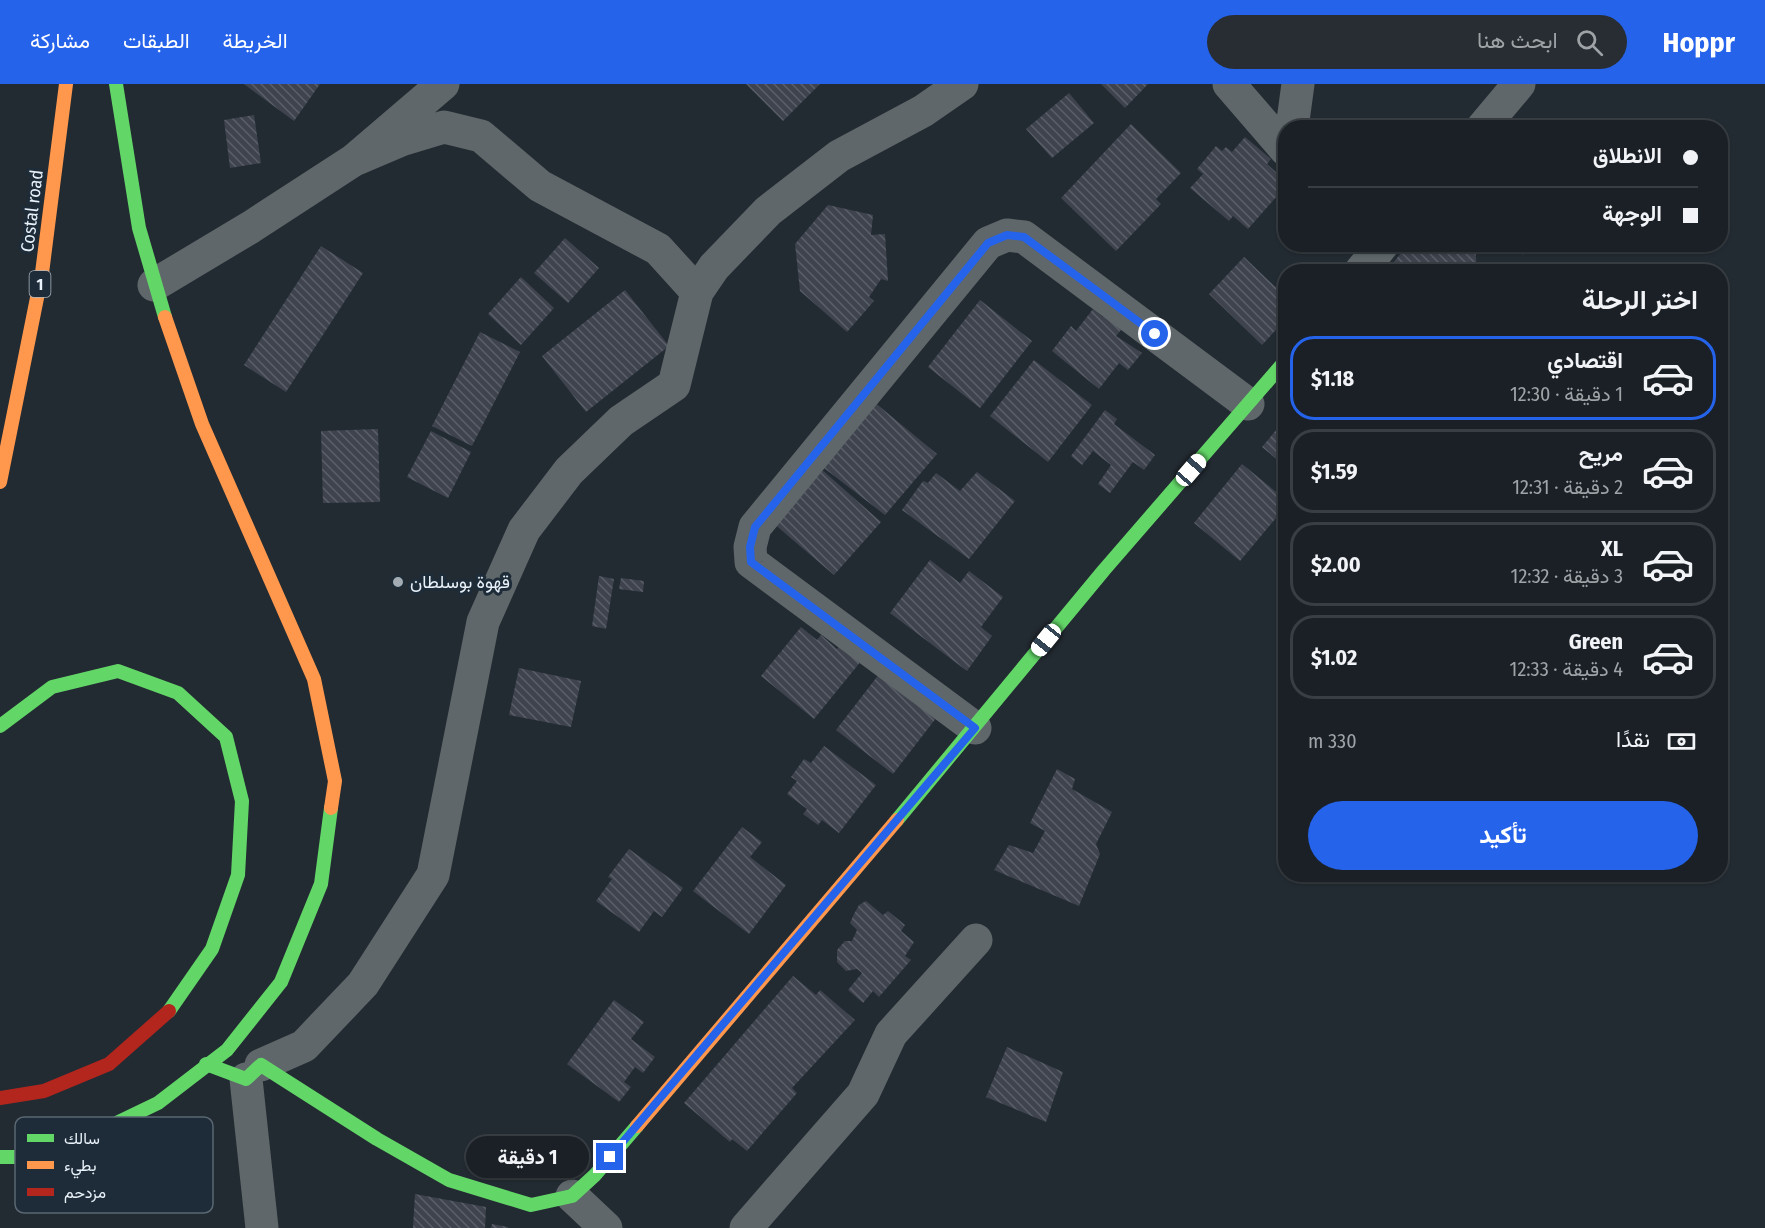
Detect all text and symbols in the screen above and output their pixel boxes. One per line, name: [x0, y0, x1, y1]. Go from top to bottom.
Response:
search box: [1207, 15, 1627, 69]
icon: search: [1573, 26, 1606, 59]
text: Hoppr: [1663, 26, 1735, 59]
text: ابحث هنا: [1477, 27, 1558, 54]
text: مشاركة: [30, 28, 90, 54]
text: الطبقات: [123, 28, 190, 54]
text: الخريطة: [223, 28, 288, 54]
text: الانطلاق: [1593, 142, 1662, 169]
street label: Costal road: [16, 169, 48, 253]
text: الوجهة: [1602, 200, 1662, 227]
road number: 1: [30, 271, 51, 297]
text: اختر الرحلة: [1582, 284, 1698, 316]
route start: [1141, 320, 1168, 347]
text: اقتصادي: [1547, 347, 1623, 374]
icon: car: [1641, 351, 1695, 405]
text: $1.18: [1311, 365, 1354, 392]
text: 1 دقيقة · 12:30: [1510, 382, 1623, 406]
text: مريح: [1579, 440, 1623, 467]
icon: car: [1641, 444, 1695, 498]
car: [1172, 451, 1210, 489]
text: $1.59: [1311, 458, 1358, 485]
text: 2 دقيقة · 12:31: [1512, 475, 1623, 499]
text: XL: [1601, 535, 1623, 562]
icon: car: [1641, 537, 1695, 591]
text: $2.00: [1311, 551, 1361, 578]
text: 3 دقيقة · 12:32: [1511, 564, 1623, 588]
place label: قهوة بوسلطان: [410, 571, 510, 593]
marker: قهوة بوسلطان: [391, 575, 405, 589]
car: [1028, 620, 1064, 660]
text: Green: [1569, 628, 1623, 655]
icon: car: [1641, 630, 1695, 684]
text: $1.02: [1311, 644, 1357, 671]
text: 4 دقيقة · 12:33: [1510, 657, 1623, 681]
icon: cash: [1665, 725, 1698, 758]
text: نقدًا: [1616, 726, 1650, 753]
text: 330 m: [1308, 729, 1357, 753]
button: تأكيد: [1308, 801, 1698, 870]
legend: [15, 1117, 213, 1213]
text: سالك: [64, 1129, 100, 1148]
callout: 1 دقيقة: [466, 1136, 589, 1178]
route end: [596, 1143, 623, 1170]
text: 1 دقيقة: [498, 1145, 557, 1169]
text: بطيء: [64, 1156, 96, 1179]
text: مزدحم: [64, 1183, 106, 1203]

